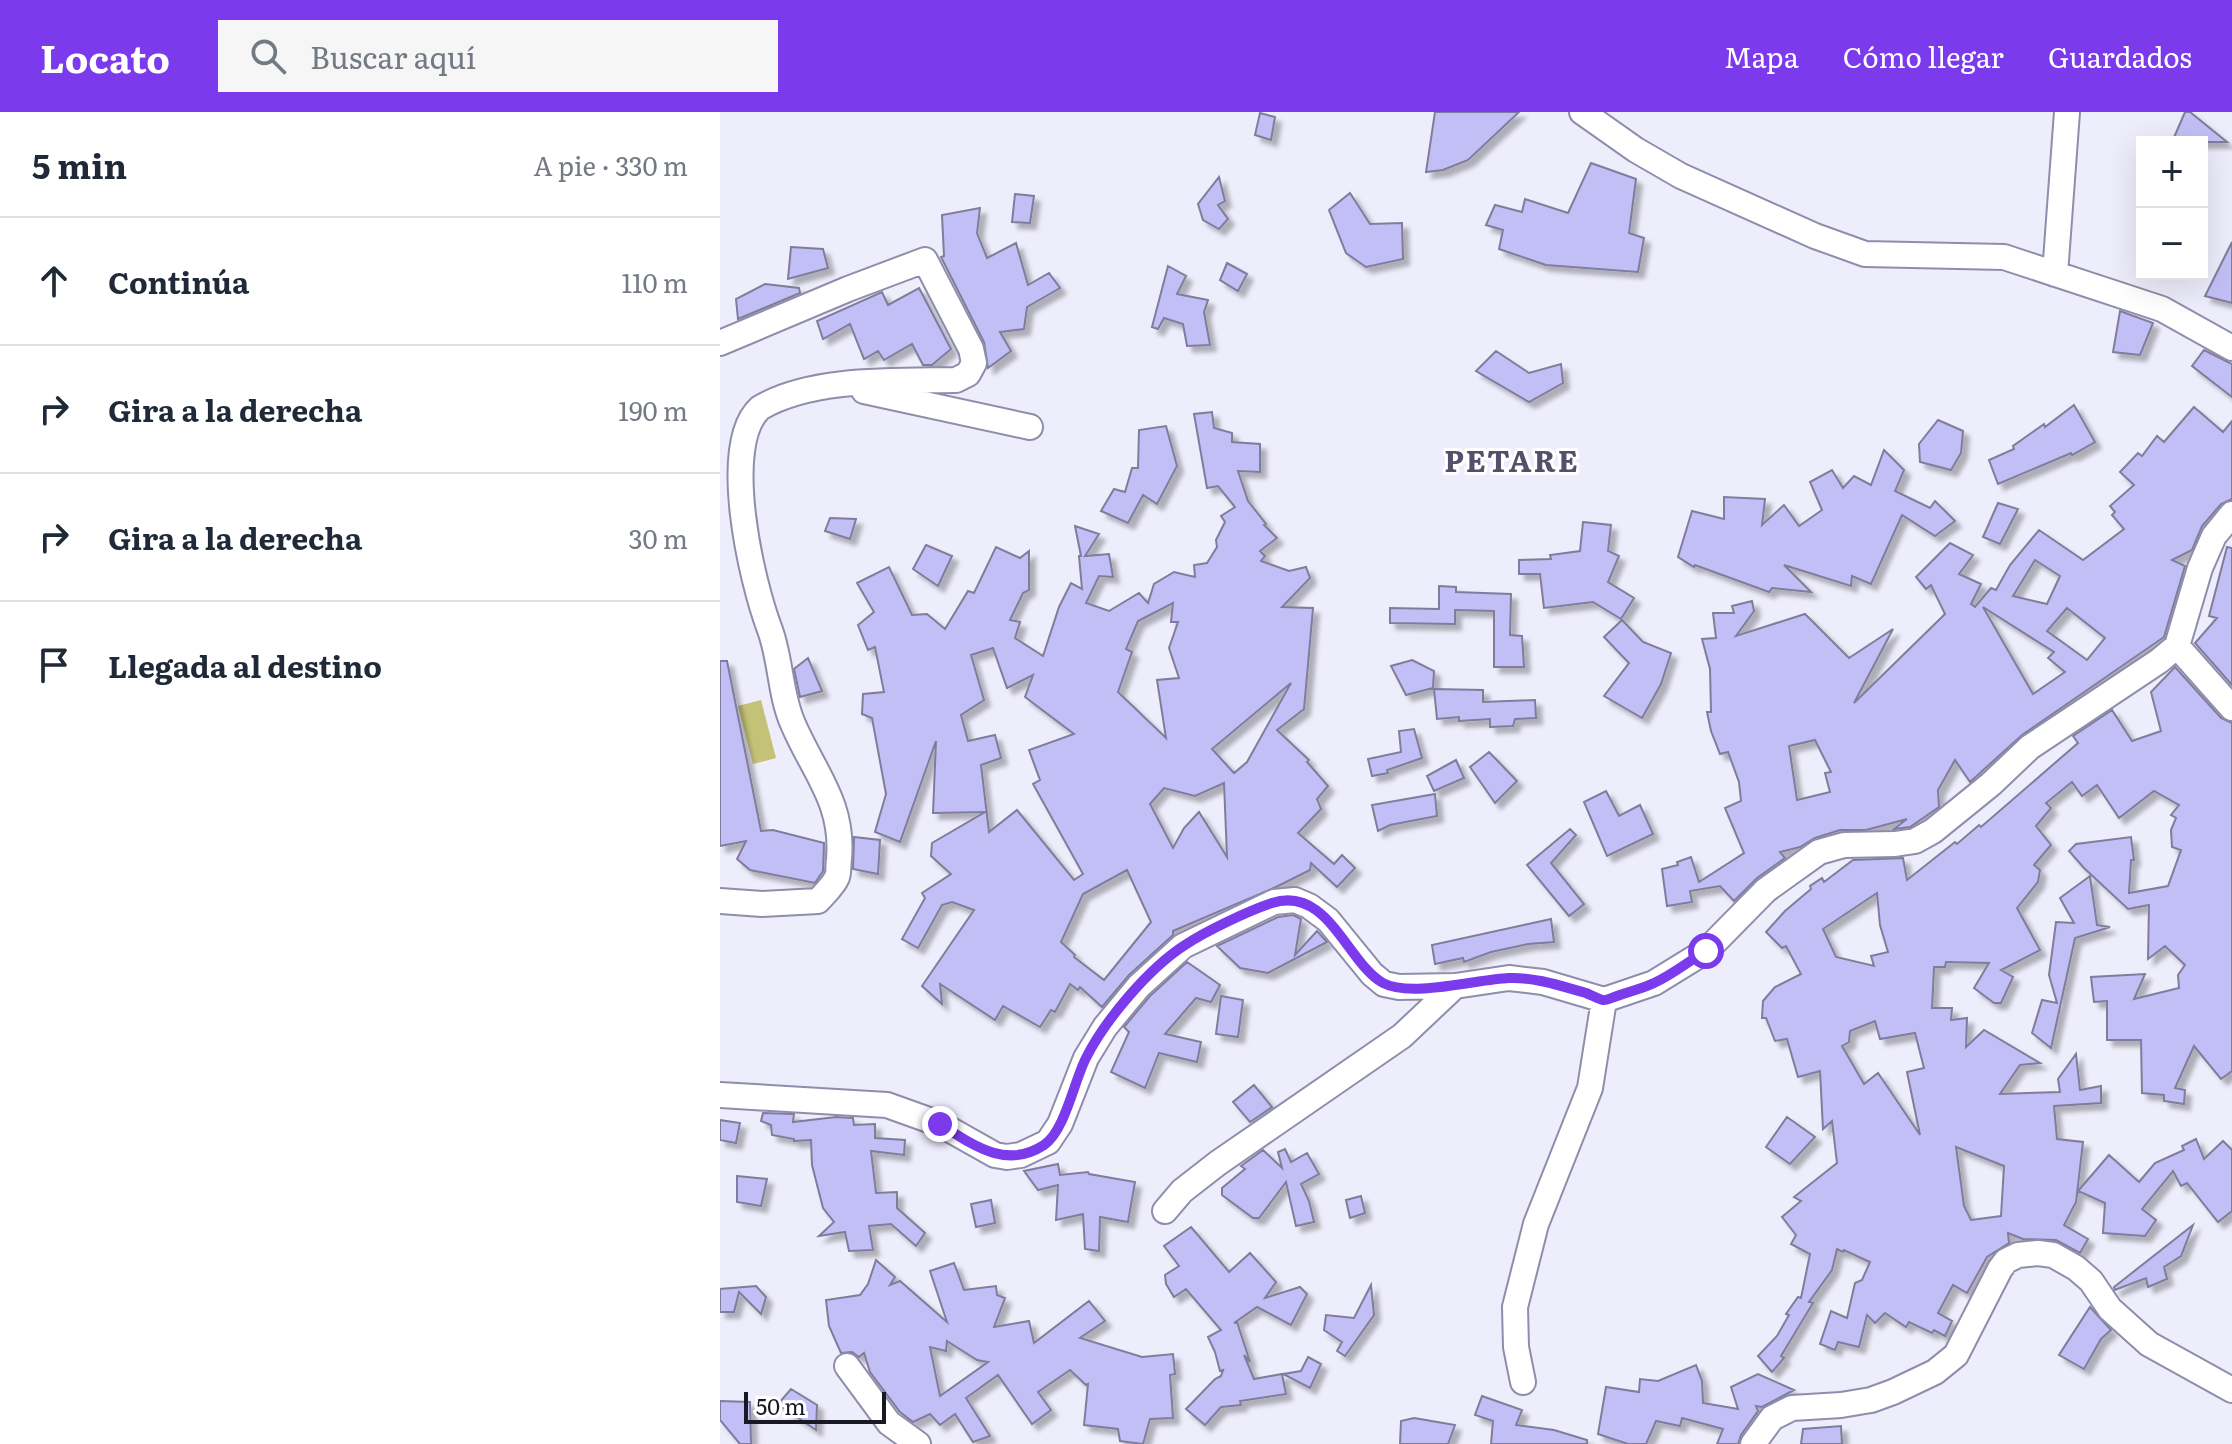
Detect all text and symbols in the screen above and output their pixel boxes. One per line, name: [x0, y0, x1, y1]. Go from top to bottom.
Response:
search box: [218, 20, 778, 92]
text: Locato: [40, 28, 170, 85]
icon: search: [246, 34, 290, 78]
text: Buscar aquí: [310, 34, 476, 78]
text: Mapa: [1724, 35, 1799, 77]
text: Cómo llegar: [1843, 35, 2004, 77]
text: Guardados: [2048, 35, 2192, 77]
map controls: [2136, 136, 2208, 280]
button: +: [2136, 136, 2208, 208]
text: 5 min: [32, 139, 127, 189]
text: A pie · 330 m: [534, 145, 688, 184]
button: −: [2136, 208, 2208, 280]
icon: ahead: [32, 259, 76, 303]
text: Continúa: [108, 259, 249, 303]
text: 110 m: [621, 262, 688, 301]
icon: right: [32, 387, 76, 431]
text: Gira a la derecha: [108, 387, 362, 431]
text: 190 m: [618, 390, 688, 429]
district label: PETARE: [1444, 437, 1580, 481]
icon: right: [32, 515, 76, 559]
text: Gira a la derecha: [108, 515, 362, 559]
text: 30 m: [628, 518, 688, 557]
icon: arrive: [32, 643, 76, 687]
text: Llegada al destino: [108, 643, 382, 687]
route start: [1688, 933, 1724, 969]
route end: [922, 1106, 958, 1142]
scale bar: [744, 1388, 886, 1424]
text: 50 m: [756, 1389, 806, 1422]

